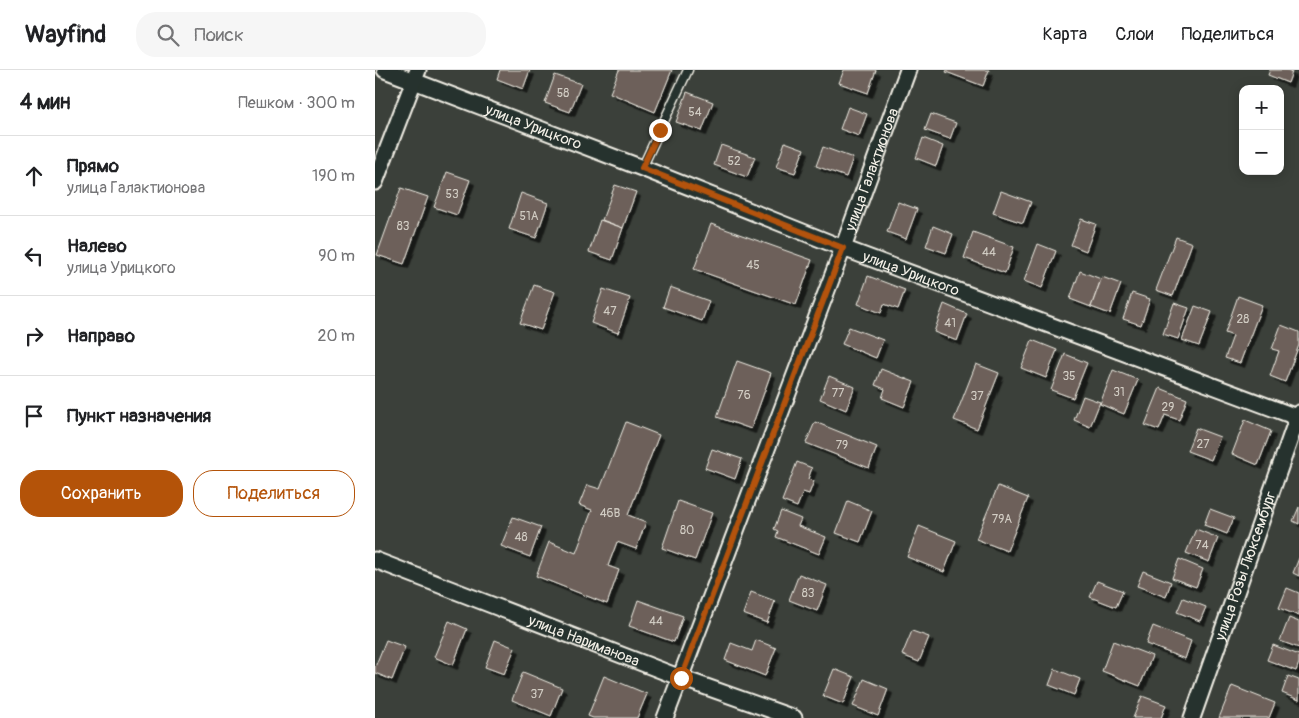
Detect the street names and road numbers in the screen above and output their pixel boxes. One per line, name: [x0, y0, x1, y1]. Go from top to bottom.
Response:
street label: улица Урицкого: [481, 100, 584, 154]
street label: улица Галактионова: [841, 106, 903, 235]
street label: улица Урицкого: [859, 247, 962, 301]
street label: улица Розы Люксембург: [1210, 489, 1281, 644]
street label: улица Нариманова: [525, 611, 642, 671]

